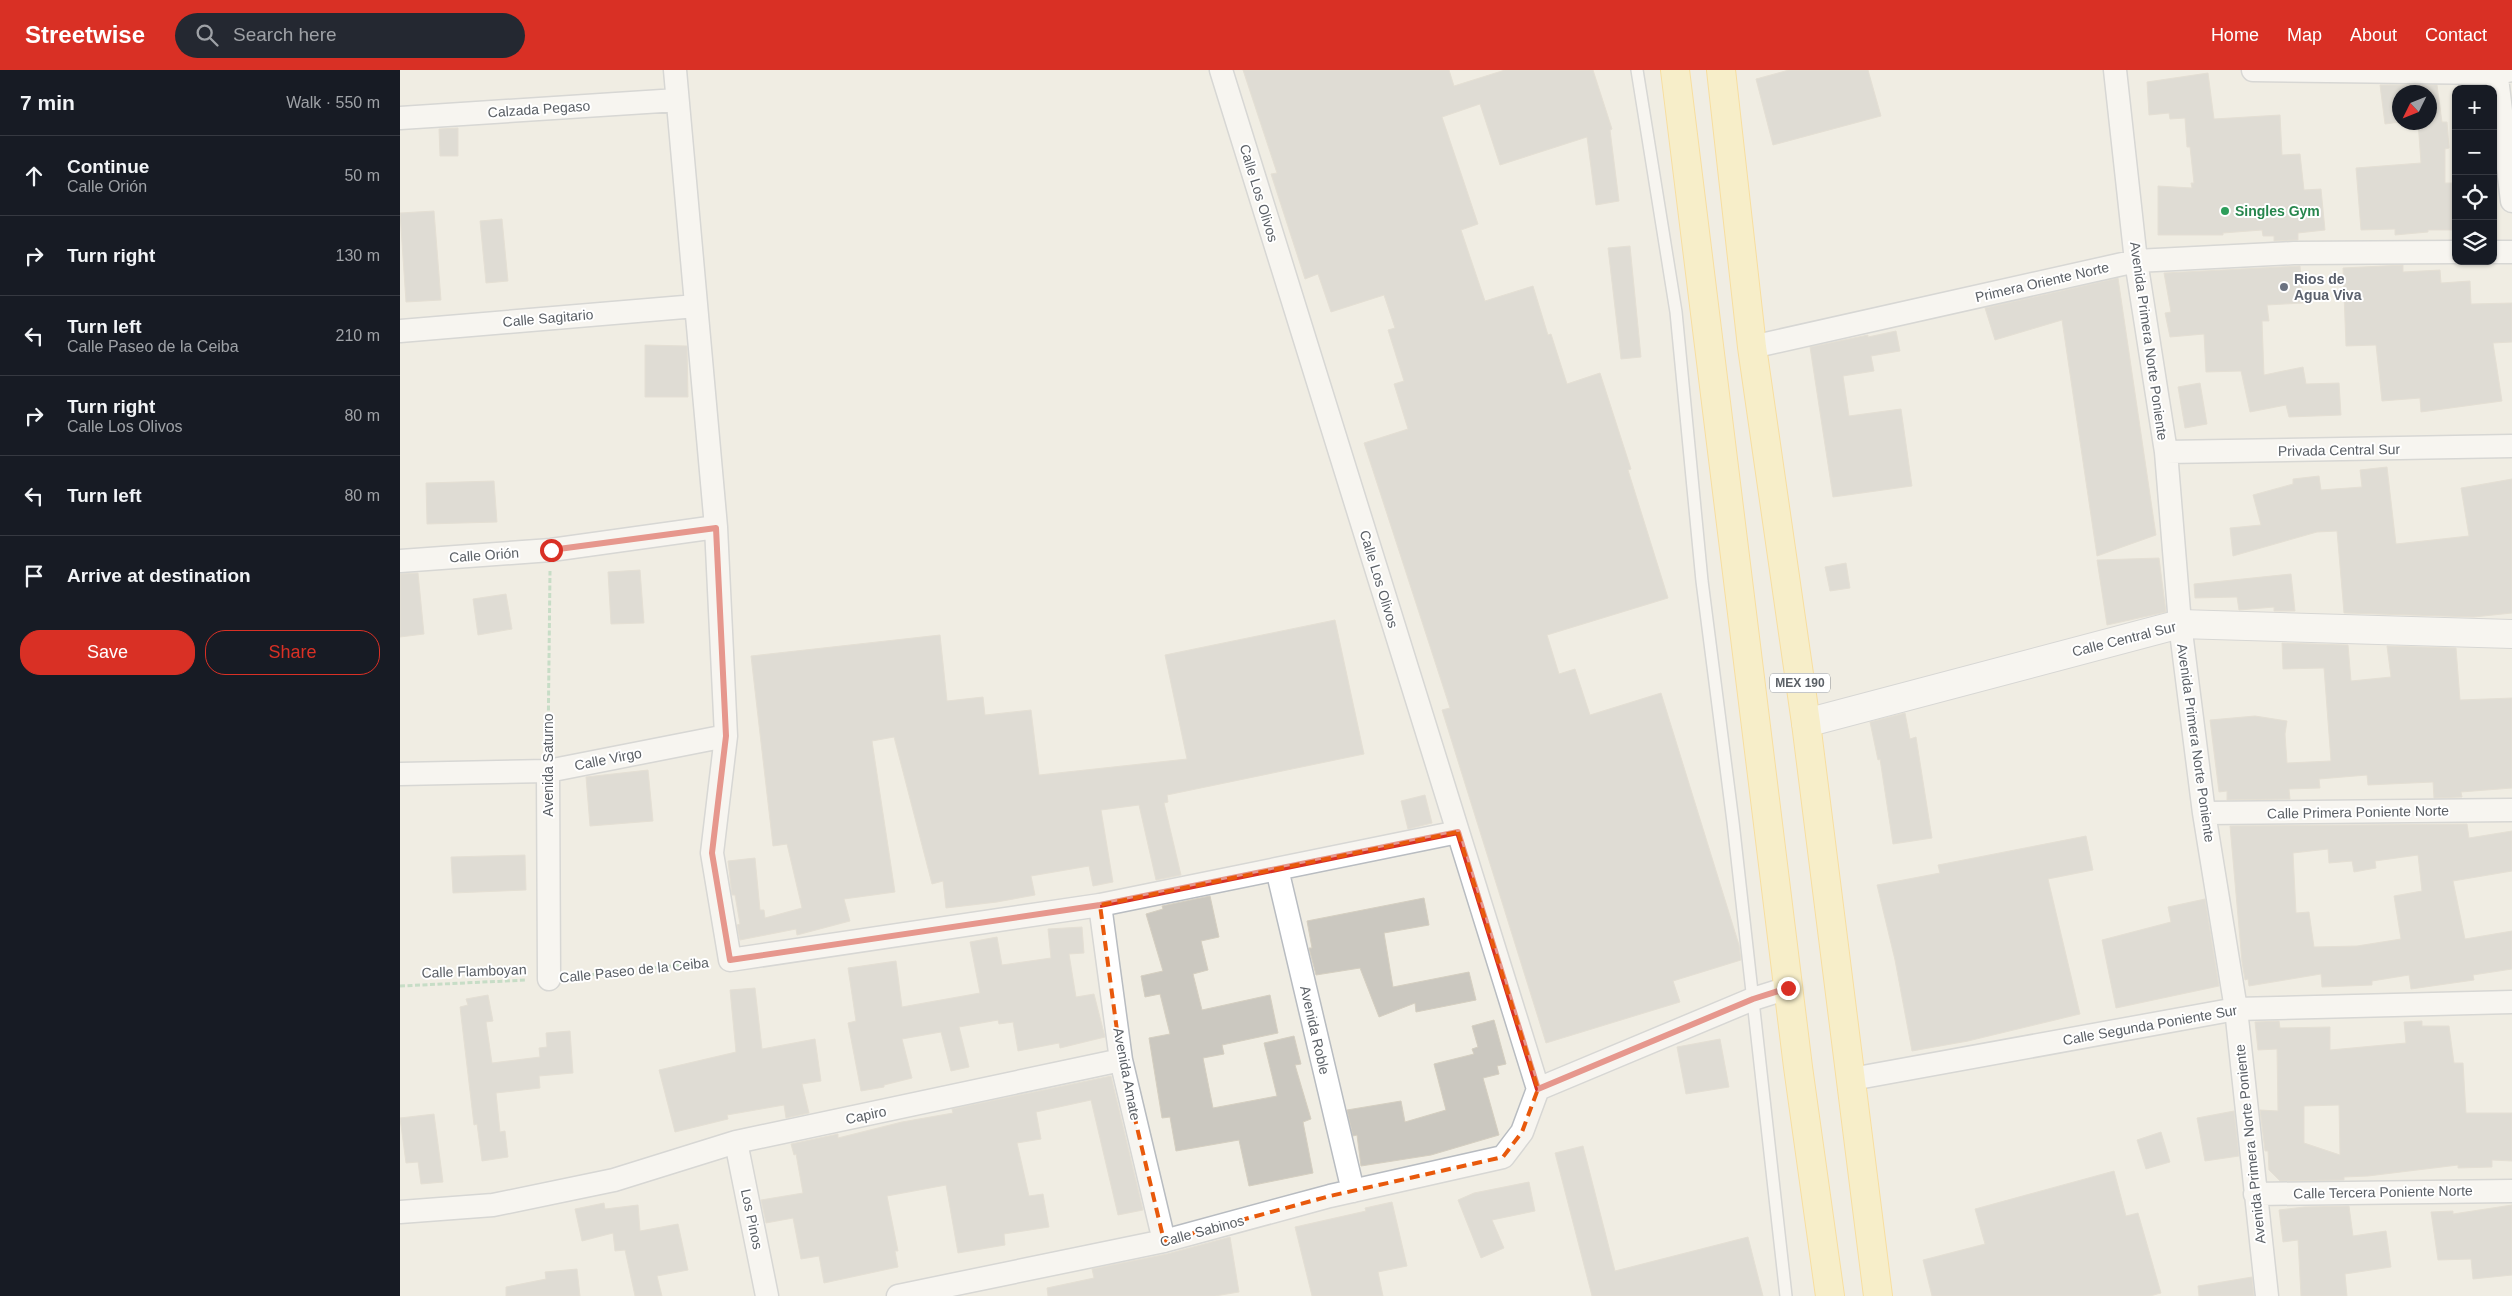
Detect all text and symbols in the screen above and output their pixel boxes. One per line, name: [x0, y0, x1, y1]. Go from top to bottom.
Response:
search box: [175, 13, 525, 58]
text: Streetwise: [25, 21, 145, 48]
icon: search: [193, 21, 221, 49]
text: Search here: [233, 24, 337, 45]
text: Home: [2211, 25, 2259, 45]
text: Map: [2287, 25, 2322, 45]
text: About: [2350, 25, 2397, 45]
text: Contact: [2425, 25, 2487, 45]
north arrow: [2392, 85, 2437, 130]
map controls: [2452, 85, 2497, 265]
button: +: [2452, 85, 2497, 130]
text: 7 min: [20, 91, 75, 114]
text: Walk · 550 m: [286, 94, 380, 111]
street label: Calzada Pegaso: [487, 97, 591, 121]
button: −: [2452, 130, 2497, 175]
street label: Calle Los Olivos: [1237, 142, 1281, 244]
text: Continue: [67, 156, 149, 177]
icon: ahead: [20, 162, 48, 190]
text: 50 m: [344, 167, 380, 184]
button: locate: [2452, 175, 2497, 220]
text: Calle Orión: [67, 178, 147, 195]
place label: Singles Gym: [2235, 203, 2320, 219]
marker: Singles Gym: [2219, 205, 2231, 217]
button: layers: [2452, 220, 2497, 265]
street label: Avenida Primera Norte Poniente: [2127, 241, 2171, 442]
icon: right: [20, 242, 48, 270]
text: Turn right: [67, 245, 155, 266]
text: 130 m: [336, 247, 380, 264]
street label: Primera Oriente Norte: [1973, 259, 2111, 305]
place label: Rios de Agua Viva: [2294, 271, 2362, 303]
marker: Rios de Agua Viva: [2278, 281, 2290, 293]
street label: Calle Sagitario: [502, 306, 594, 330]
text: Turn left: [67, 316, 142, 337]
icon: left: [20, 322, 48, 350]
text: 210 m: [336, 327, 380, 344]
text: Calle Paseo de la Ceiba: [67, 338, 239, 355]
text: Turn right: [67, 396, 155, 417]
icon: right: [20, 402, 48, 430]
text: 80 m: [344, 407, 380, 424]
text: Calle Los Olivos: [67, 418, 183, 435]
street label: Privada Central Sur: [2278, 441, 2401, 459]
icon: left: [20, 482, 48, 510]
text: Turn left: [67, 485, 142, 506]
text: 80 m: [344, 487, 380, 504]
street label: Calle Los Olivos: [1357, 528, 1401, 630]
route start: [540, 539, 563, 562]
street label: Calle Orión: [449, 545, 519, 565]
icon: arrive: [20, 562, 48, 590]
text: Arrive at destination: [67, 565, 251, 586]
street label: Calle Central Sur: [2070, 618, 2178, 660]
button: Save: [20, 630, 195, 675]
button: Share: [205, 630, 380, 675]
street label: Avenida Primera Norte Poniente: [2174, 643, 2218, 844]
road number: MEX 190: [1770, 674, 1830, 692]
street label: Avenida Saturno: [540, 713, 556, 817]
street label: Calle Virgo: [573, 745, 643, 773]
street label: Calle Primera Poniente Norte: [2267, 802, 2449, 822]
street label: Calle Paseo de la Ceiba: [558, 954, 710, 986]
street label: Calle Flamboyan: [421, 961, 527, 981]
route end: [1777, 977, 1800, 1000]
street label: Avenida Roble: [1297, 984, 1333, 1076]
street label: Calle Segunda Poniente Sur: [2062, 1002, 2239, 1048]
street label: Avenida Amate: [1110, 1026, 1144, 1122]
street label: Avenida Primera Norte Poniente: [2232, 1043, 2268, 1245]
street label: Capiro: [844, 1103, 888, 1127]
street label: Calle Tercera Poniente Norte: [2293, 1182, 2473, 1202]
street label: Los Pinos: [738, 1187, 766, 1251]
street label: Calle Sabinos: [1158, 1212, 1246, 1250]

